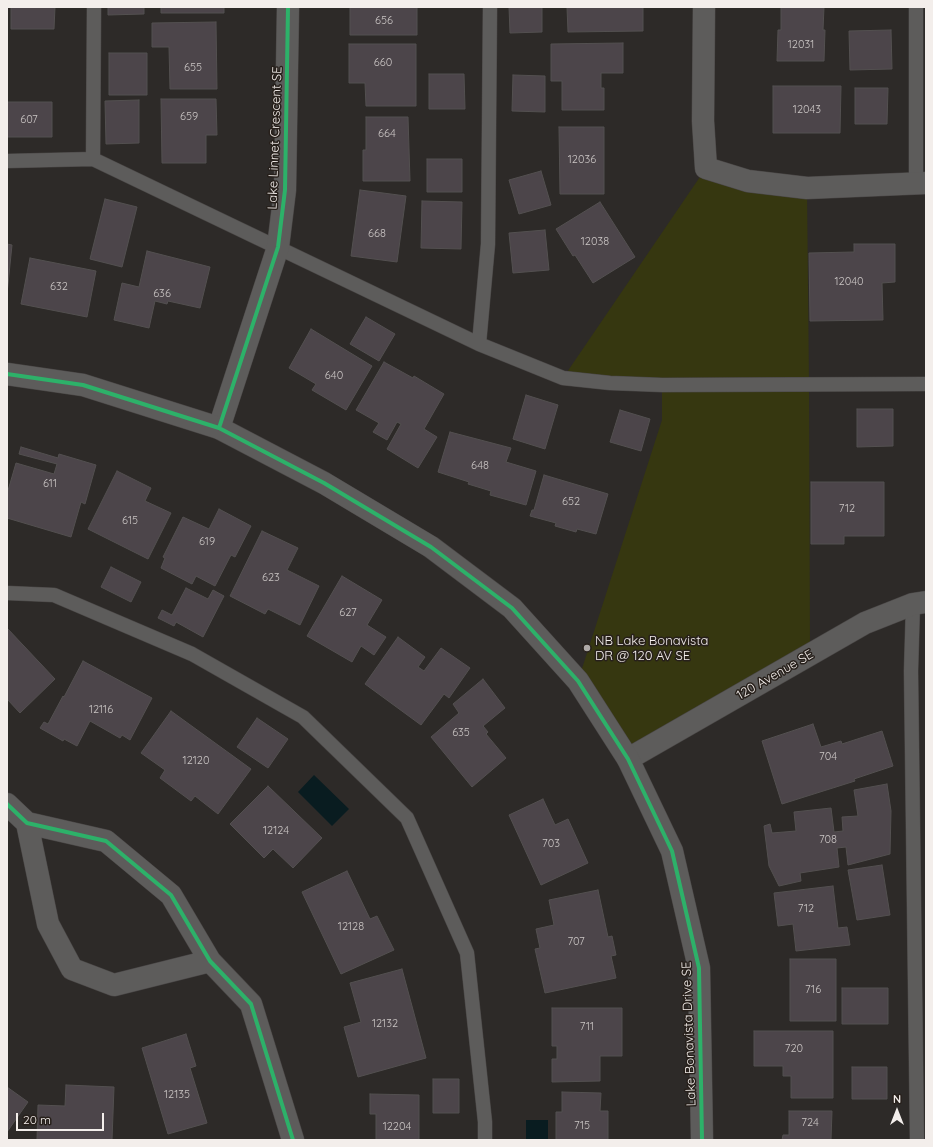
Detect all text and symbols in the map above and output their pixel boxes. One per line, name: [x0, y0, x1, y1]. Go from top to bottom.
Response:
house number: 656: [375, 14, 393, 28]
house number: 12031: [788, 38, 814, 52]
house number: 660: [374, 56, 392, 70]
house number: 655: [184, 61, 202, 75]
street label: Lake Linnet Crescent SE: [265, 66, 285, 210]
house number: 12043: [793, 103, 821, 117]
house number: 659: [180, 110, 198, 124]
house number: 607: [20, 113, 38, 127]
house number: 664: [378, 127, 396, 141]
house number: 12036: [568, 153, 596, 167]
house number: 668: [368, 227, 386, 241]
house number: 12038: [581, 235, 609, 249]
house number: 12040: [834, 275, 864, 289]
house number: 632: [50, 280, 68, 294]
house number: 636: [153, 287, 171, 301]
house number: 640: [325, 369, 343, 383]
house number: 648: [471, 459, 489, 473]
house number: 611: [43, 477, 57, 491]
house number: 652: [562, 495, 580, 509]
house number: 712: [839, 502, 855, 516]
house number: 615: [122, 514, 138, 528]
house number: 619: [199, 535, 215, 549]
house number: 623: [262, 571, 280, 585]
house number: 627: [339, 606, 357, 620]
place label: NB Lake Bonavista DR @ 120 AV SE: [595, 633, 708, 664]
marker: NB Lake Bonavista DR @ 120 AV SE: [582, 643, 592, 653]
street label: 120 Avenue SE: [734, 647, 816, 703]
house number: 12116: [89, 703, 113, 717]
house number: 635: [452, 726, 470, 740]
house number: 704: [819, 750, 837, 764]
house number: 12120: [183, 754, 209, 768]
house number: 12124: [263, 824, 289, 838]
house number: 708: [819, 833, 837, 847]
house number: 703: [542, 837, 560, 851]
house number: 712: [798, 902, 814, 916]
house number: 12128: [338, 920, 364, 934]
house number: 707: [567, 935, 585, 949]
street label: Lake Bonavista Drive SE: [679, 961, 699, 1107]
house number: 716: [805, 983, 821, 997]
house number: 12132: [372, 1017, 398, 1031]
house number: 711: [580, 1020, 594, 1034]
house number: 720: [785, 1042, 803, 1056]
house number: 12135: [164, 1088, 190, 1102]
north arrow: [877, 1091, 917, 1131]
text: N: [893, 1092, 901, 1106]
scale bar: [18, 1105, 106, 1131]
text: 20 m: [23, 1112, 51, 1127]
house number: 724: [801, 1116, 819, 1130]
house number: 715: [574, 1119, 590, 1133]
house number: 12204: [383, 1120, 411, 1134]

